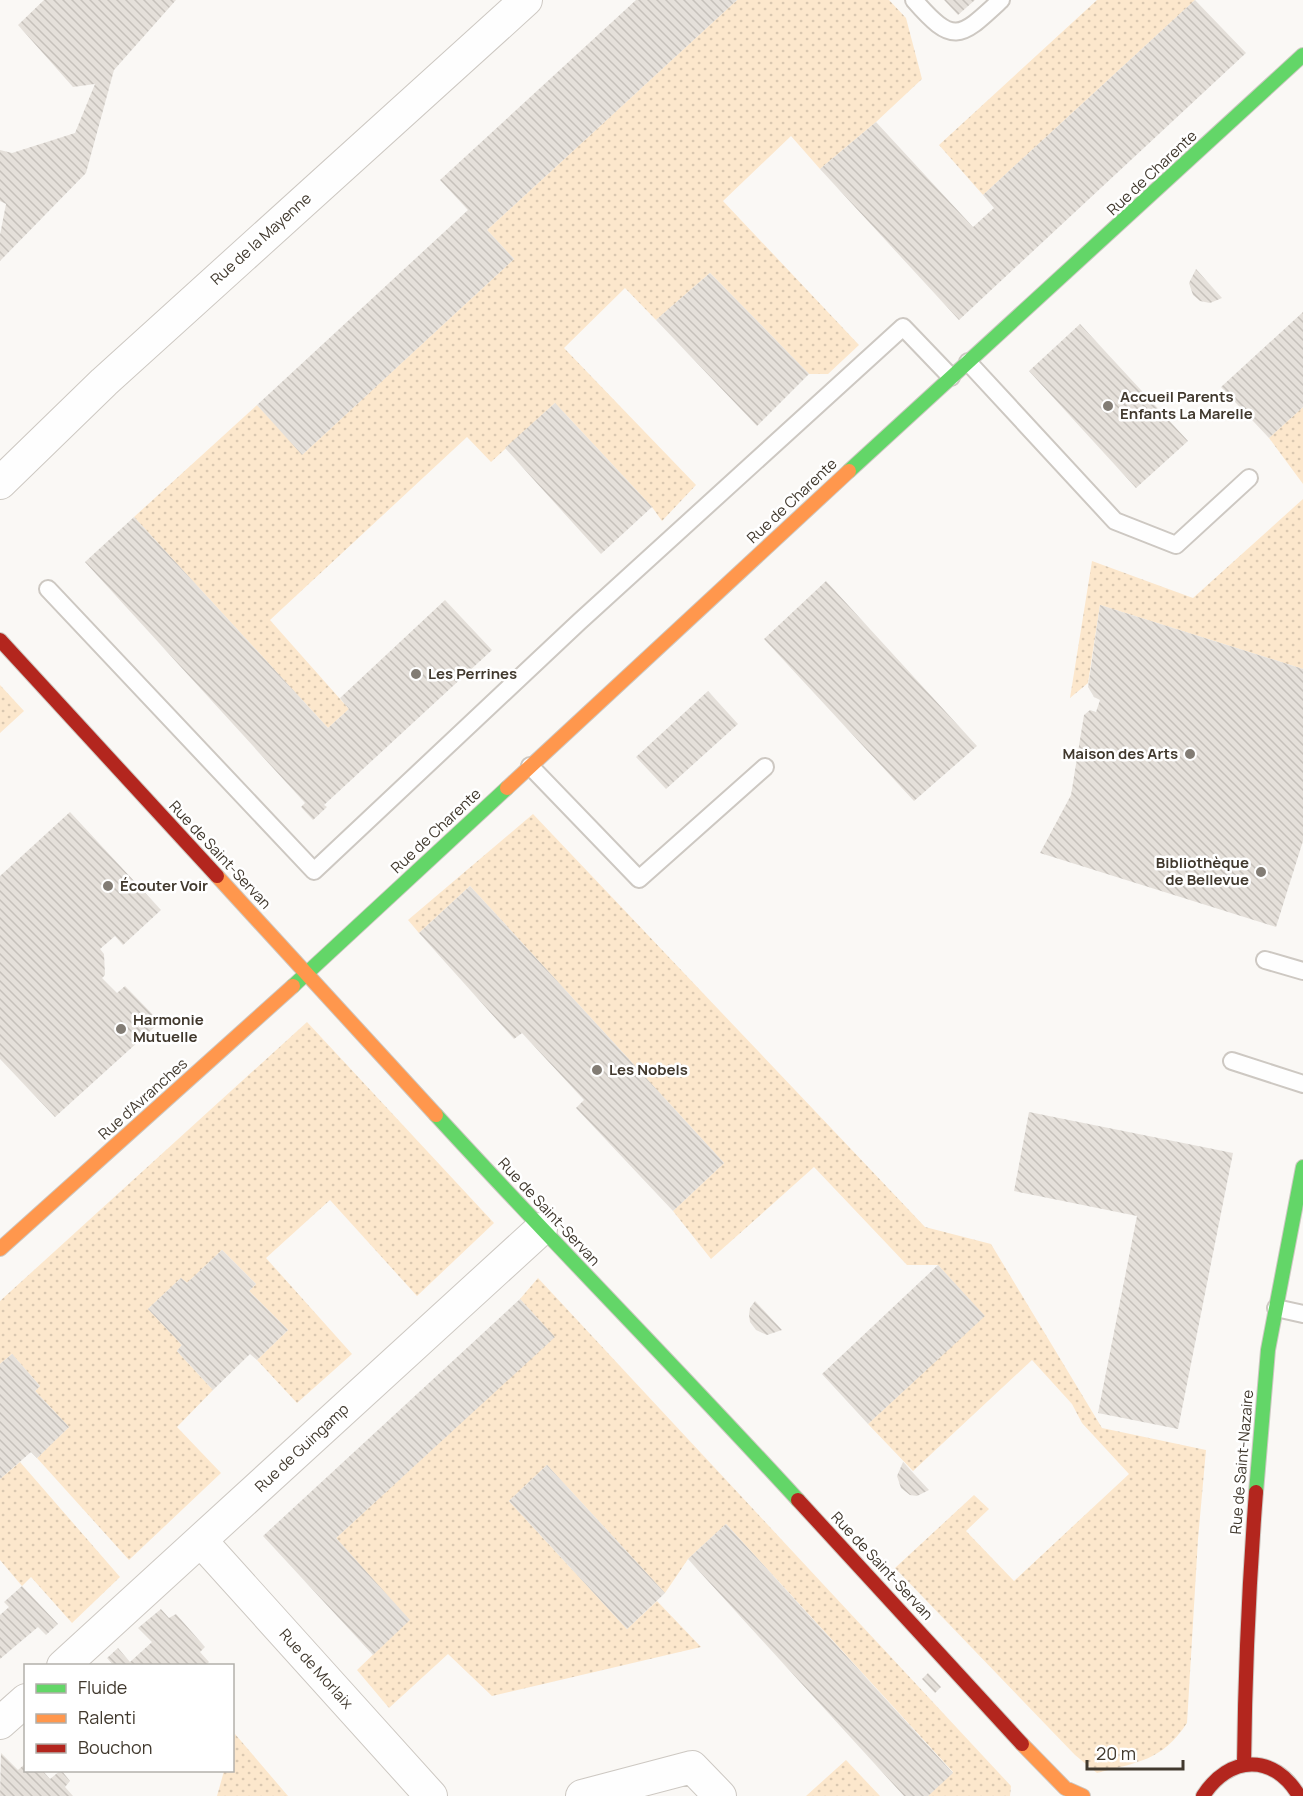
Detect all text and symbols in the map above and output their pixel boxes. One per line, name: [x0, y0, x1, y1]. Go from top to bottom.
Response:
street label: Rue de Charente: [1102, 125, 1201, 220]
street label: Rue de la Mayenne: [206, 188, 316, 290]
place label: Accueil Parents Enfants La Marelle: [1120, 386, 1253, 424]
marker: Accueil Parents Enfants La Marelle: [1101, 399, 1115, 413]
street label: Rue de Charente: [742, 453, 841, 548]
place label: Les Perrines: [428, 663, 517, 684]
marker: Les Perrines: [409, 667, 423, 681]
place label: Maison des Arts: [1062, 743, 1178, 764]
marker: Maison des Arts: [1183, 747, 1197, 761]
street label: Rue de Charente: [386, 783, 485, 878]
street label: Rue de Saint-Servan: [165, 796, 276, 913]
place label: Bibliothèque de Bellevue: [1156, 852, 1249, 890]
marker: Bibliothèque de Bellevue: [1254, 865, 1268, 879]
place label: Écouter Voir: [120, 875, 208, 896]
marker: Écouter Voir: [101, 879, 115, 893]
place label: Harmonie Mutuelle: [133, 1009, 204, 1047]
marker: Harmonie Mutuelle: [114, 1022, 128, 1036]
street label: Rue d'Avranches: [94, 1053, 192, 1144]
place label: Les Nobels: [609, 1059, 688, 1080]
marker: Les Nobels: [590, 1063, 604, 1077]
street label: Rue de Saint-Servan: [494, 1153, 605, 1270]
street label: Rue de Saint-Nazaire: [1225, 1389, 1258, 1535]
street label: Rue de Guingamp: [250, 1398, 353, 1497]
street label: Rue de Saint-Servan: [827, 1507, 938, 1624]
street label: Rue de Morlaix: [275, 1624, 358, 1713]
legend: [24, 1664, 234, 1772]
text: Fluide: [78, 1675, 127, 1699]
text: Ralenti: [78, 1705, 136, 1729]
scale bar: [1087, 1733, 1183, 1771]
text: Bouchon: [78, 1735, 152, 1759]
text: 20 m: [1096, 1741, 1136, 1765]

